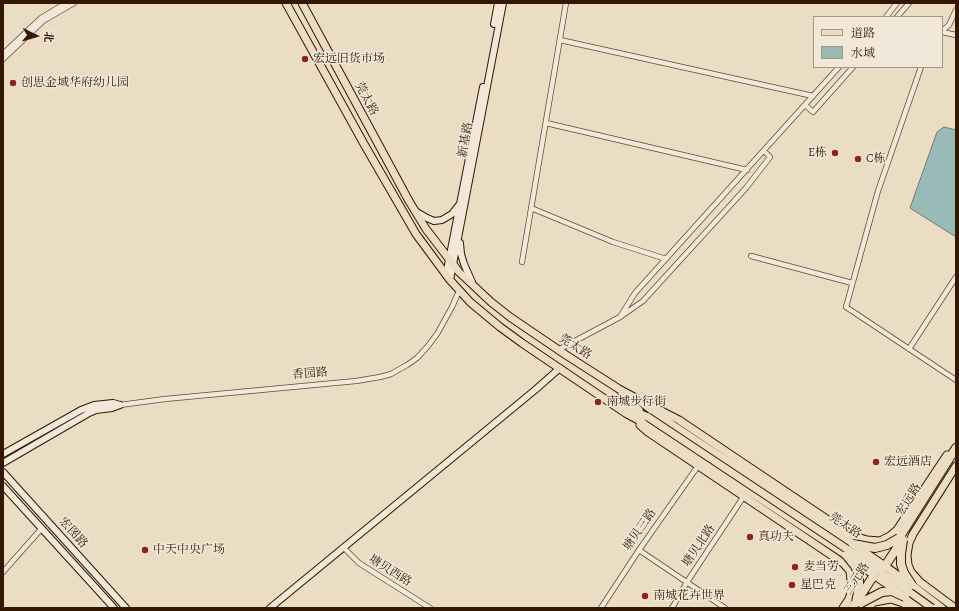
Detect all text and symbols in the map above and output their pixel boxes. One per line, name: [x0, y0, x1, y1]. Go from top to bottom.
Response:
north arrow: [16, 16, 56, 56]
legend: [813, 16, 943, 68]
text: 道路: [851, 25, 875, 41]
text: 北: [41, 31, 56, 43]
text: 水域: [851, 45, 875, 61]
place label: 宏远旧货市场: [313, 52, 385, 66]
marker: 宏远旧货市场: [300, 54, 310, 64]
place label: 创思金域华府幼儿园: [21, 76, 129, 90]
marker: 创思金域华府幼儿园: [8, 78, 18, 88]
street label: 莞太路: [351, 80, 381, 118]
street label: 新基路: [456, 121, 476, 159]
place label: E栋: [808, 146, 827, 160]
marker: E栋: [830, 148, 840, 158]
place label: C栋: [866, 152, 886, 166]
marker: C栋: [853, 154, 863, 164]
street label: 莞太路: [556, 331, 594, 363]
street label: 香园路: [291, 365, 329, 383]
place label: 南城步行街: [606, 395, 666, 409]
marker: 南城步行街: [593, 397, 603, 407]
place label: 宏远酒店: [884, 455, 932, 469]
marker: 宏远酒店: [871, 457, 881, 467]
street label: 宏远路: [893, 481, 925, 519]
street label: 塘贝三路: [620, 506, 660, 554]
street label: 莞太路: [826, 510, 864, 542]
street label: 宏图路: [56, 515, 90, 551]
street label: 塘贝北路: [680, 522, 718, 570]
place label: 真功夫: [758, 530, 794, 544]
marker: 真功夫: [745, 532, 755, 542]
place label: 中天中央广场: [153, 543, 225, 557]
marker: 中天中央广场: [140, 545, 150, 555]
street label: 塘贝西路: [366, 552, 414, 590]
place label: 麦当劳: [803, 560, 839, 574]
street label: 三元路: [841, 560, 873, 598]
marker: 麦当劳: [790, 562, 800, 572]
place label: 星巴克: [800, 578, 836, 592]
marker: 星巴克: [787, 580, 797, 590]
place label: 南城花卉世界: [653, 589, 725, 603]
marker: 南城花卉世界: [640, 591, 650, 601]

